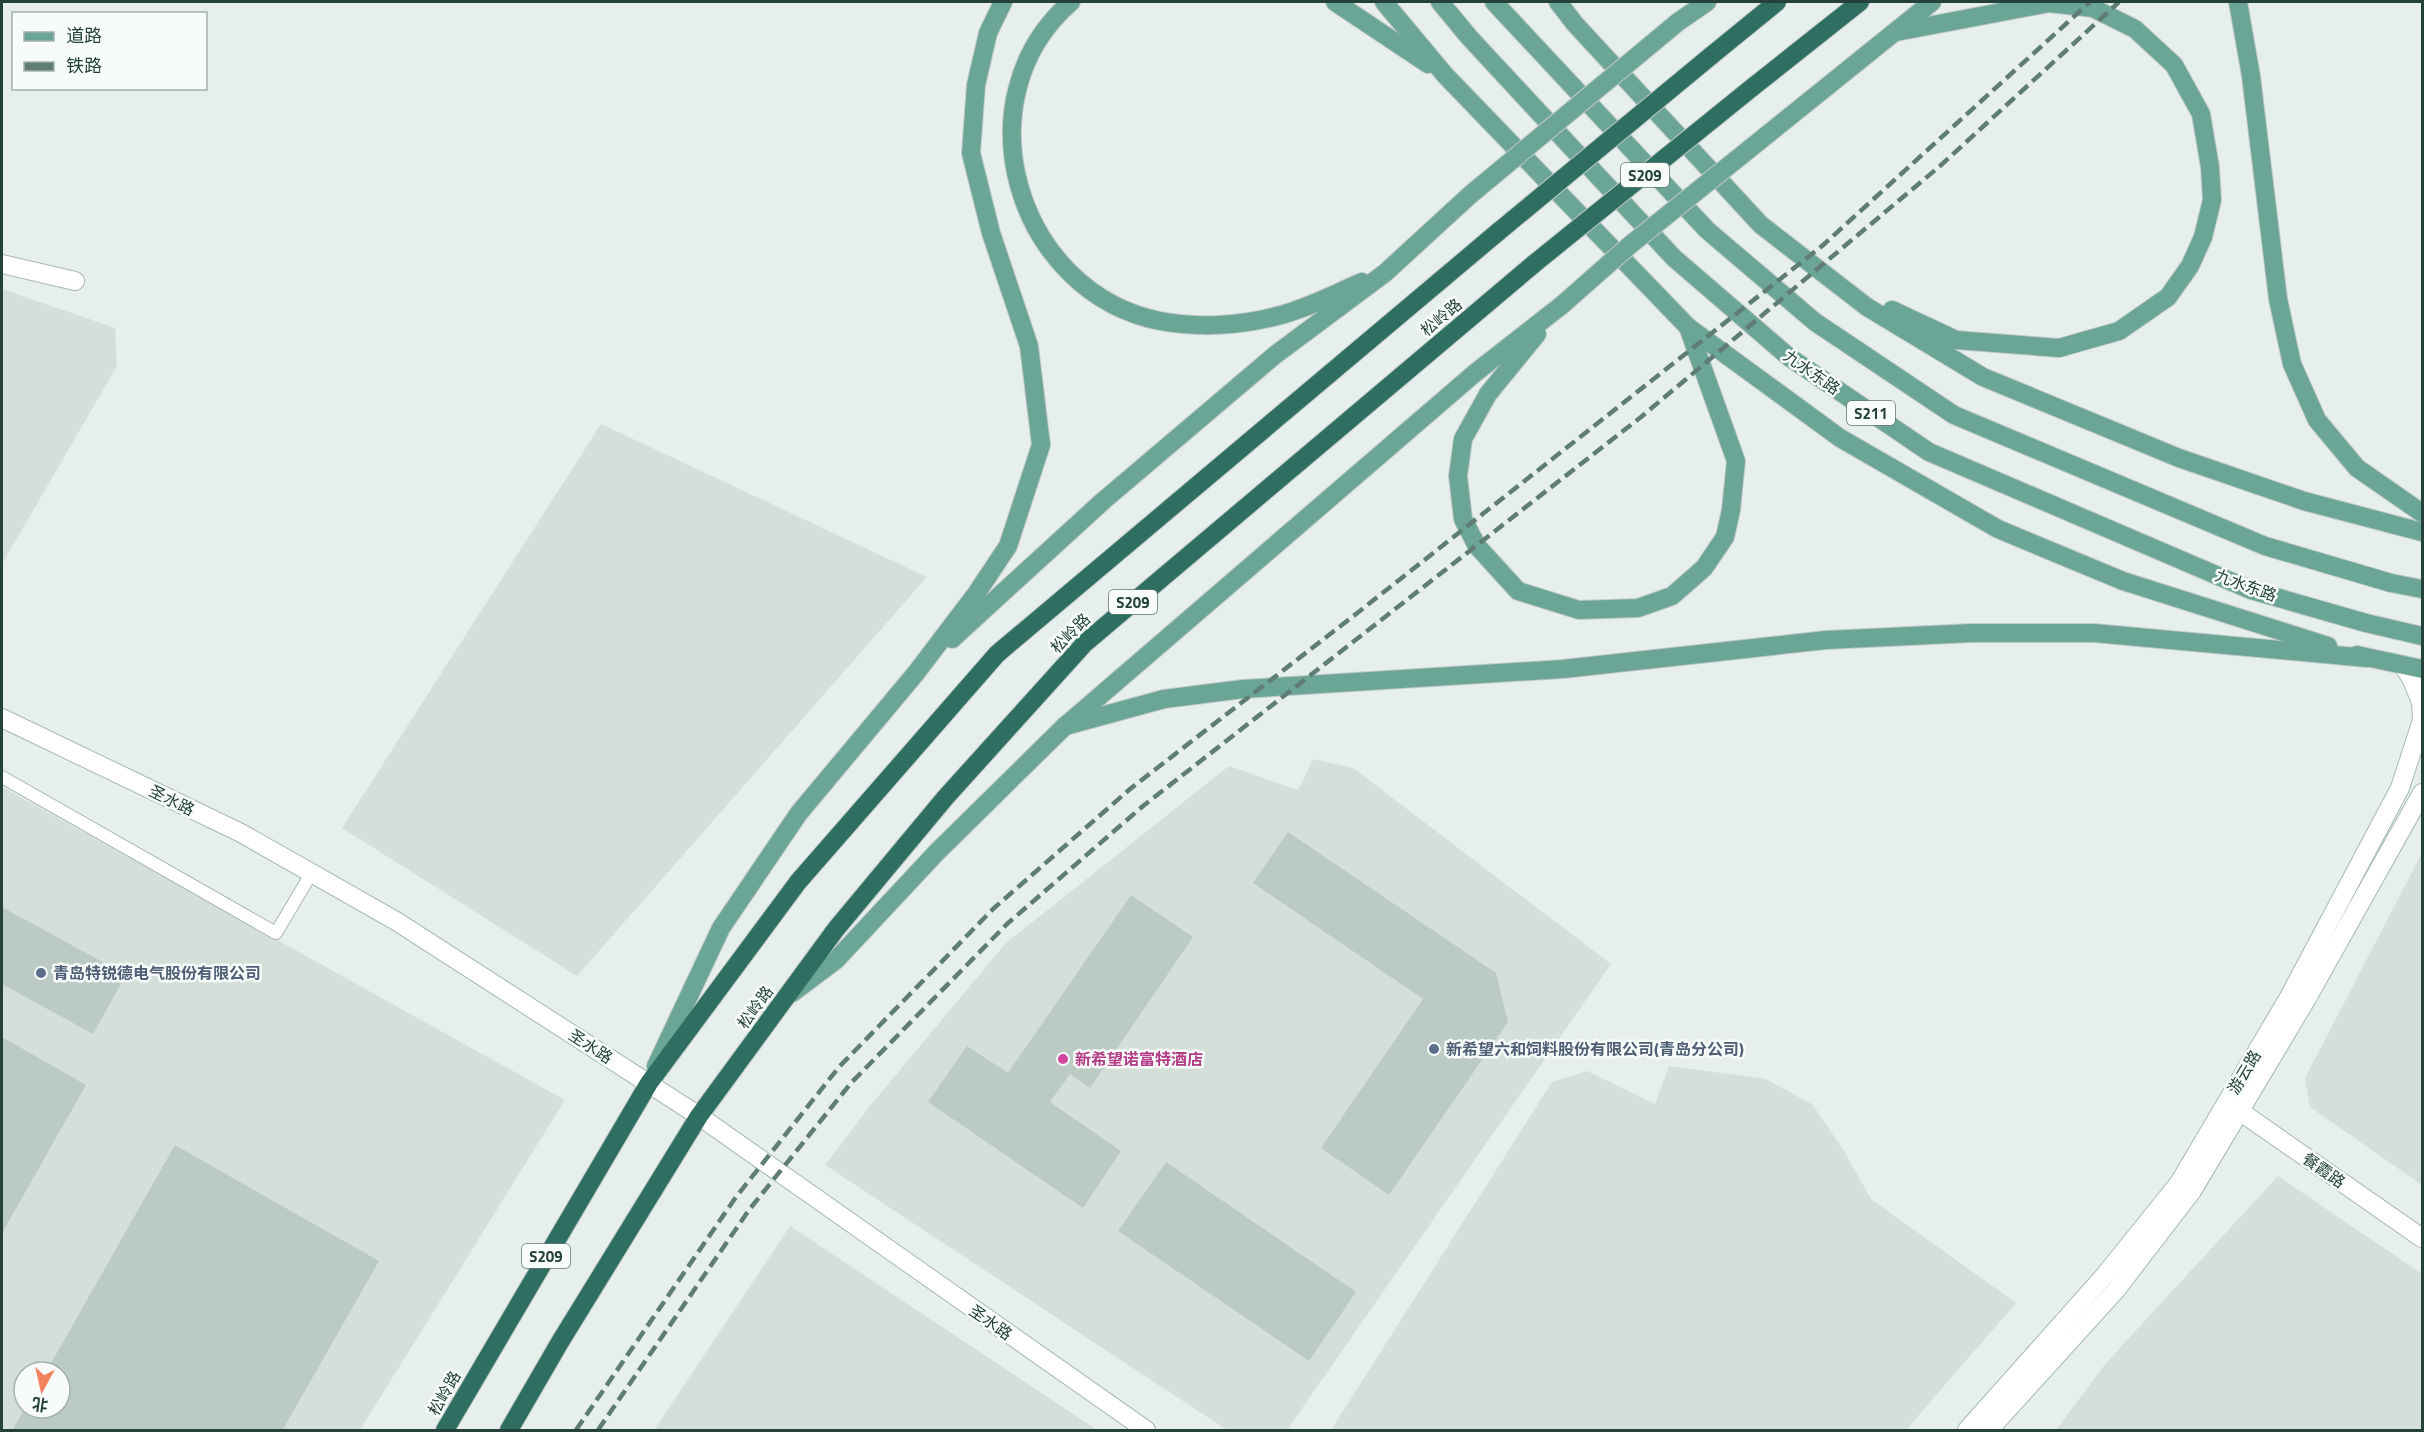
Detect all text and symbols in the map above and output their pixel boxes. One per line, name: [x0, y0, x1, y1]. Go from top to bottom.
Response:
legend: [12, 12, 207, 90]
text: 道路: [66, 22, 102, 49]
text: 铁路: [66, 52, 102, 79]
road number: S209: [1621, 163, 1669, 187]
street label: 松岭路: [1415, 292, 1467, 342]
street label: 九水东路: [1779, 344, 1845, 400]
road number: S211: [1847, 401, 1895, 425]
street label: 九水东路: [2212, 563, 2280, 607]
road number: S209: [1109, 590, 1157, 614]
street label: 松岭路: [1045, 608, 1095, 658]
street label: 圣水路: [145, 779, 199, 821]
place label: 青岛特锐德电气股份有限公司: [53, 961, 261, 985]
marker: 青岛特锐德电气股份有限公司: [34, 966, 48, 980]
street label: 松岭路: [731, 981, 779, 1033]
street label: 圣水路: [564, 1023, 618, 1069]
place label: 新希望六和饲料股份有限公司(青岛分公司): [1446, 1037, 1744, 1061]
marker: 新希望六和饲料股份有限公司(青岛分公司): [1427, 1042, 1441, 1056]
street label: 游云路: [2221, 1045, 2267, 1099]
place label: 新希望诺富特酒店: [1075, 1047, 1203, 1071]
marker: 新希望诺富特酒店: [1056, 1052, 1070, 1066]
street label: 餐霞路: [2297, 1146, 2351, 1194]
road number: S209: [522, 1244, 570, 1268]
street label: 圣水路: [964, 1298, 1018, 1346]
north arrow: [12, 1360, 72, 1420]
street label: 松岭路: [422, 1366, 466, 1420]
text: 北: [30, 1392, 50, 1418]

